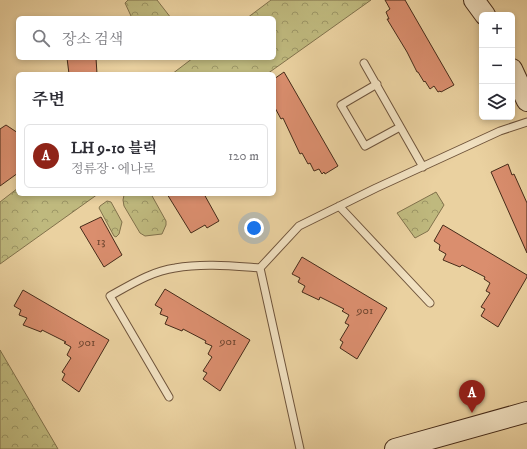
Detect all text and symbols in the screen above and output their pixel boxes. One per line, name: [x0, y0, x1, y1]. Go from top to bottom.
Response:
map controls: [479, 12, 515, 120]
button: +: [479, 12, 515, 48]
search box: [16, 16, 276, 60]
icon: search: [30, 27, 52, 49]
text: 장소 검색: [62, 30, 123, 49]
button: −: [479, 48, 515, 84]
button: layers: [479, 84, 515, 120]
text: 주변: [32, 89, 65, 111]
text: LH 9-10 블럭: [71, 139, 157, 158]
text: A: [42, 148, 50, 164]
text: 120 m: [228, 148, 259, 164]
text: 정류장 · 에나로: [71, 161, 155, 177]
your location: [244, 218, 264, 238]
house number: 13: [97, 234, 105, 249]
house number: 901: [356, 303, 373, 318]
house number: 901: [219, 334, 236, 349]
house number: 901: [78, 335, 95, 350]
pin: A: [459, 380, 485, 413]

